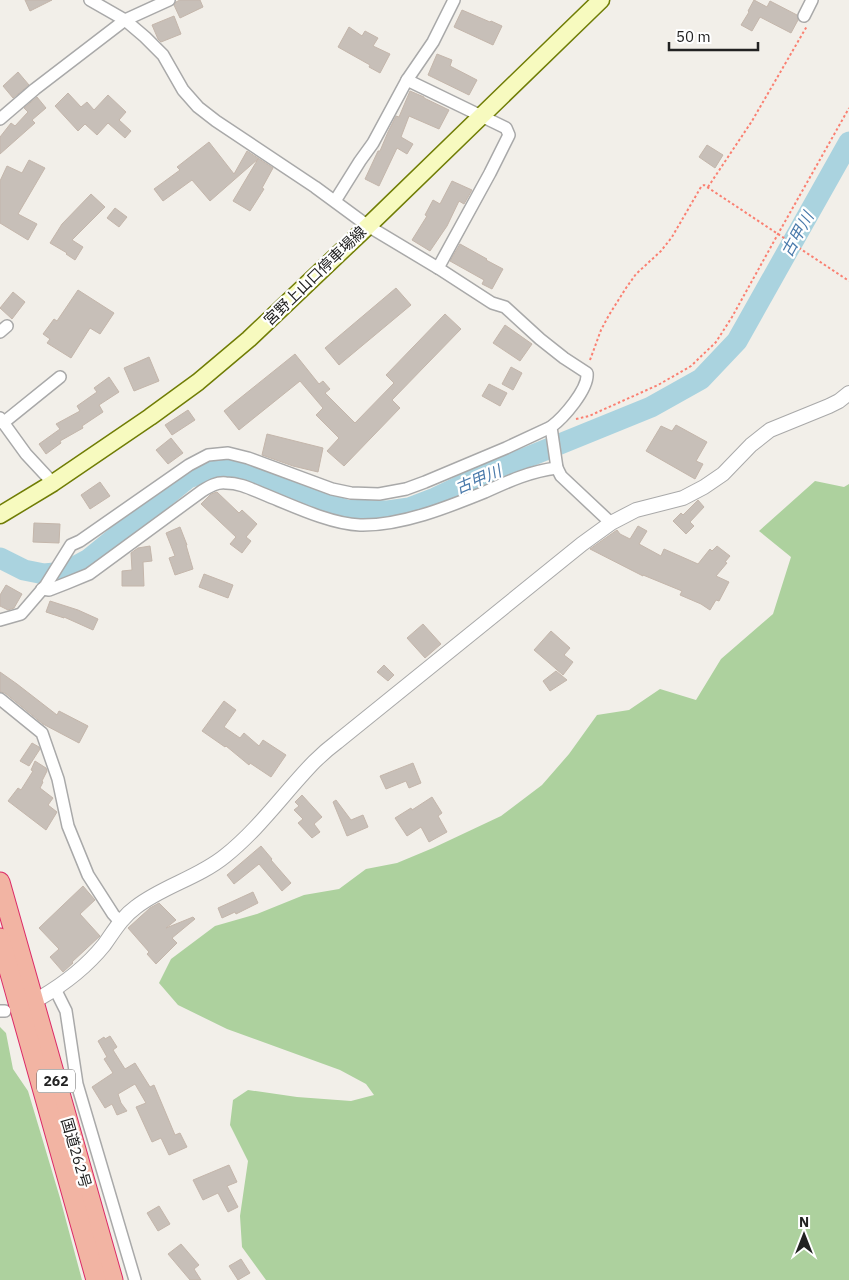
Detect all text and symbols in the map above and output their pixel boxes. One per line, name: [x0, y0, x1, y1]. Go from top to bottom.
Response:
scale bar: [669, 20, 758, 52]
text: 50 m: [676, 27, 711, 46]
water label: 古甲川: [777, 206, 818, 260]
street label: 宮野上山口停車場線: [259, 222, 370, 329]
water label: 古甲川: [452, 460, 506, 498]
road number: 262: [37, 1070, 75, 1092]
street label: 国道262号: [57, 1116, 96, 1190]
north arrow: [779, 1210, 829, 1260]
text: N: [799, 1213, 809, 1231]

